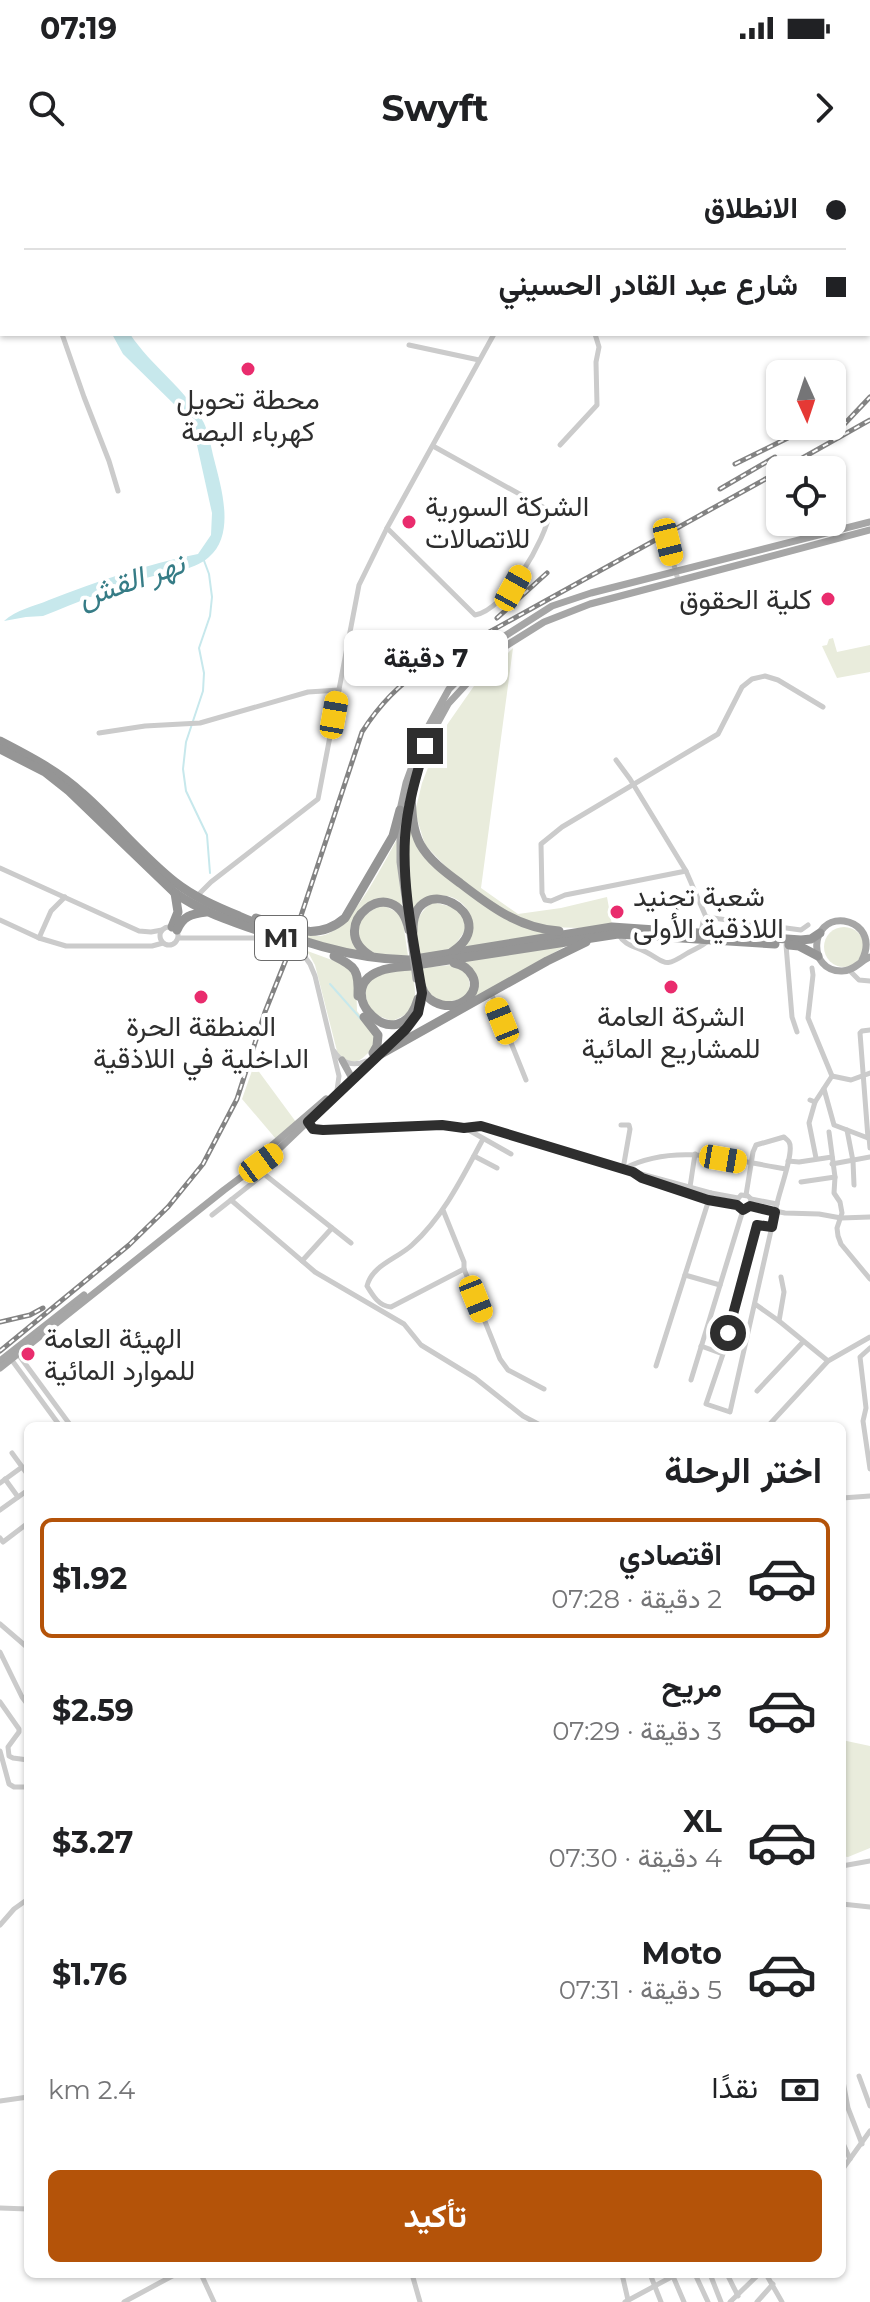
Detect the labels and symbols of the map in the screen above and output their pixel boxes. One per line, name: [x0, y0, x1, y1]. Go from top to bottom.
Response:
marker: محطة تحويل كهرباء البصة: [239, 360, 257, 378]
north arrow: [766, 360, 846, 440]
place label: محطة تحويل كهرباء البصة: [176, 382, 320, 449]
place label: الشركة السورية للاتصالات: [425, 489, 589, 555]
marker: الشركة السورية للاتصالات: [400, 513, 418, 531]
car: [651, 516, 685, 568]
water label: نهر القش: [73, 544, 191, 615]
car: [491, 561, 535, 615]
place label: كلية الحقوق: [679, 582, 812, 617]
marker: كلية الحقوق: [819, 590, 837, 608]
callout: 7 دقيقة: [343, 630, 507, 686]
car: [318, 689, 350, 741]
route end: [407, 728, 443, 764]
place label: شعبة تجنيد اللاذقية الأولى: [633, 879, 784, 946]
marker: شعبة تجنيد اللاذقية الأولى: [608, 903, 626, 921]
road number: M1: [255, 916, 307, 960]
marker: الشركة العامة للمشاريع المائية: [662, 978, 680, 996]
marker: المنطقة الحرة الداخلية في اللاذقية: [192, 988, 210, 1006]
car: [482, 994, 522, 1048]
place label: الشركة العامة للمشاريع المائية: [581, 999, 761, 1068]
place label: المنطقة الحرة الداخلية في اللاذقية: [93, 1009, 309, 1081]
car: [235, 1139, 287, 1187]
car: [697, 1143, 749, 1175]
car: [456, 1272, 496, 1326]
route start: [710, 1315, 746, 1351]
place label: الهيئة العامة للموارد المائية: [44, 1321, 195, 1388]
marker: الهيئة العامة للموارد المائية: [19, 1345, 37, 1363]

